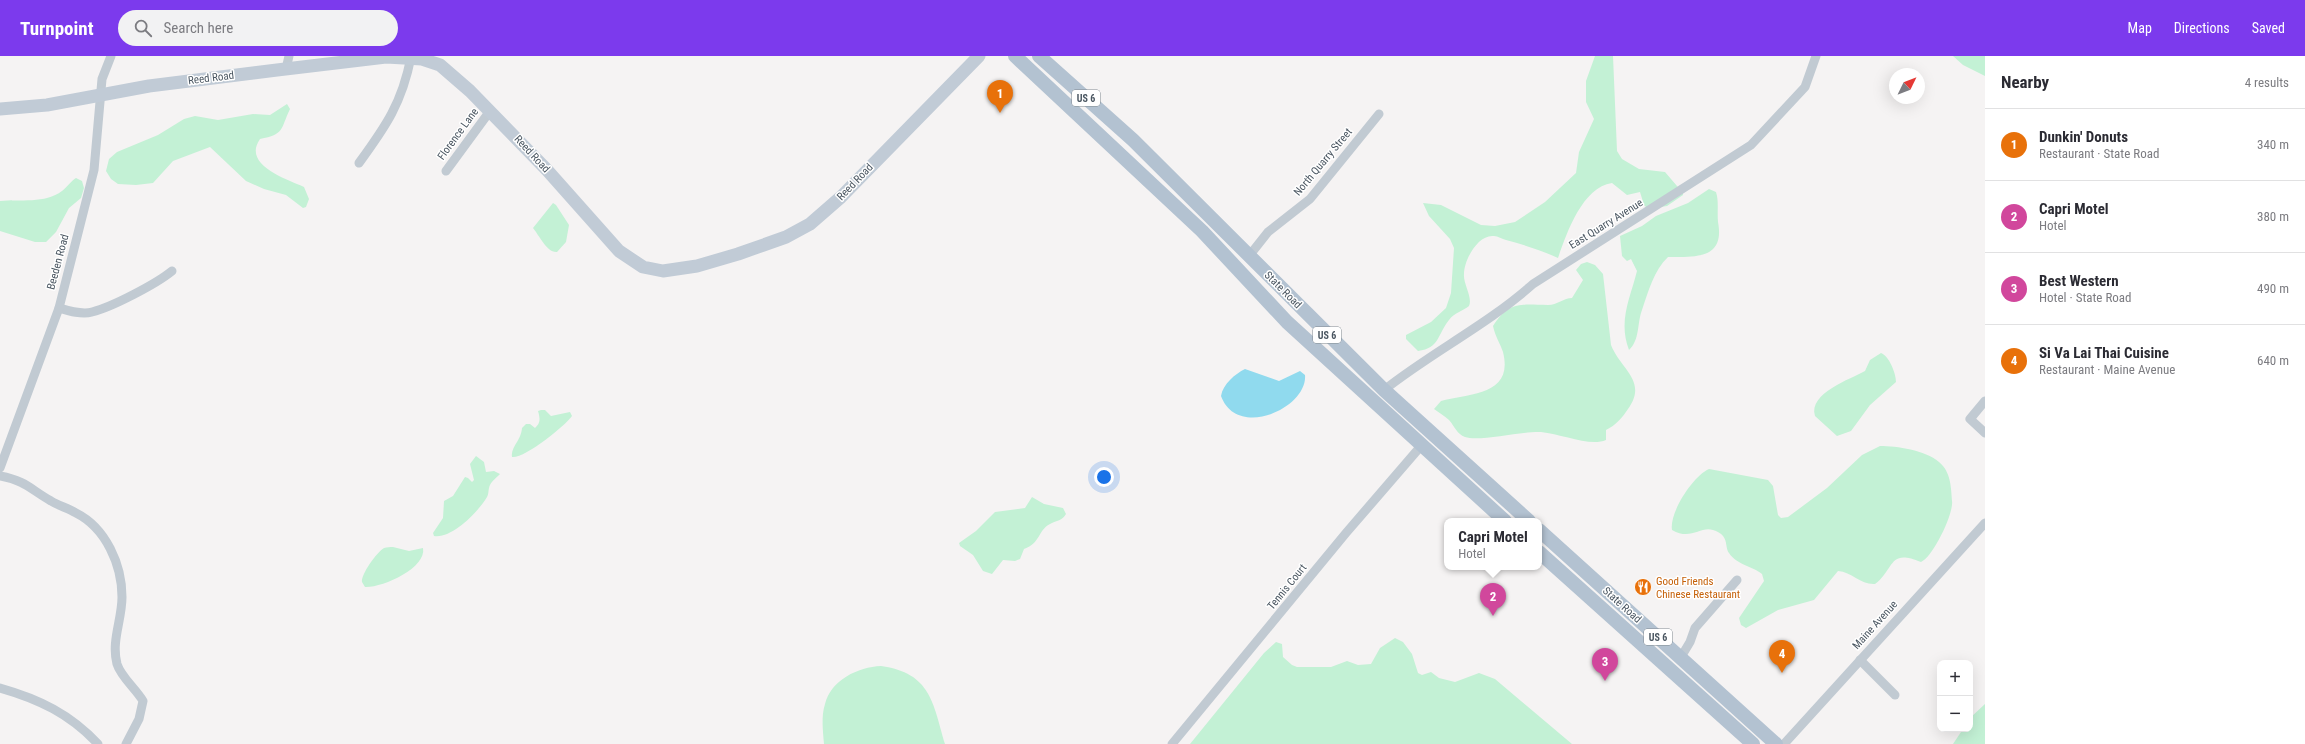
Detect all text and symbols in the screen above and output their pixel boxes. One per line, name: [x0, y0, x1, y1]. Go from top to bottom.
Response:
search box: [118, 10, 398, 46]
text: Turnpoint: [20, 17, 94, 40]
icon: search: [132, 17, 154, 39]
text: Search here: [164, 19, 233, 37]
text: Map: [2128, 20, 2152, 36]
text: Directions: [2174, 20, 2230, 36]
text: Saved: [2252, 20, 2285, 36]
north arrow: [1889, 68, 1925, 104]
street label: Reed Road: [187, 69, 235, 87]
text: Nearby: [2001, 72, 2049, 92]
text: 4 results: [2245, 75, 2289, 90]
pin: 1: [987, 80, 1013, 113]
road number: US 6: [1072, 90, 1100, 106]
street label: Florence Lane: [435, 106, 481, 162]
street label: North Quarry Street: [1291, 126, 1355, 198]
text: Dunkin' Donuts: [2039, 128, 2128, 146]
street label: Reed Road: [511, 133, 553, 175]
text: 1: [2011, 137, 2017, 152]
text: 340 m: [2257, 137, 2289, 152]
text: Restaurant · State Road: [2039, 146, 2159, 161]
street label: Reed Road: [834, 161, 876, 203]
street label: East Quarry Avenue: [1567, 196, 1645, 252]
text: Capri Motel: [2039, 200, 2109, 218]
text: 2: [2011, 209, 2017, 224]
text: 380 m: [2257, 209, 2289, 224]
text: Hotel: [2039, 218, 2067, 233]
street label: Beeden Road: [44, 233, 72, 291]
street label: State Road: [1262, 269, 1304, 311]
text: Best Western: [2039, 272, 2119, 290]
text: 3: [2011, 281, 2017, 296]
text: 490 m: [2257, 281, 2289, 296]
text: Hotel · State Road: [2039, 290, 2132, 305]
road number: US 6: [1313, 327, 1341, 343]
text: Si Va Lai Thai Cuisine: [2039, 344, 2169, 362]
text: 4: [2011, 353, 2017, 368]
text: 640 m: [2257, 353, 2289, 368]
text: Restaurant · Maine Avenue: [2039, 362, 2175, 377]
your location: [1094, 467, 1114, 487]
popup: [1444, 518, 1542, 570]
text: Capri Motel: [1458, 528, 1528, 546]
text: Hotel: [1458, 546, 1486, 561]
street label: Tennis Court: [1265, 562, 1309, 612]
place label: Good Friends Chinese Restaurant: [1656, 575, 1740, 601]
restaurant icon: Good Friends Chinese Restaurant: [1633, 577, 1653, 597]
pin: 2: [1480, 583, 1506, 616]
street label: State Road: [1600, 584, 1644, 626]
street label: Maine Avenue: [1850, 598, 1900, 652]
road number: US 6: [1644, 629, 1672, 645]
pin: 4: [1769, 640, 1795, 673]
pin: 3: [1592, 648, 1618, 681]
map controls: [1937, 660, 1973, 732]
button: +: [1937, 660, 1973, 696]
button: −: [1937, 696, 1973, 732]

